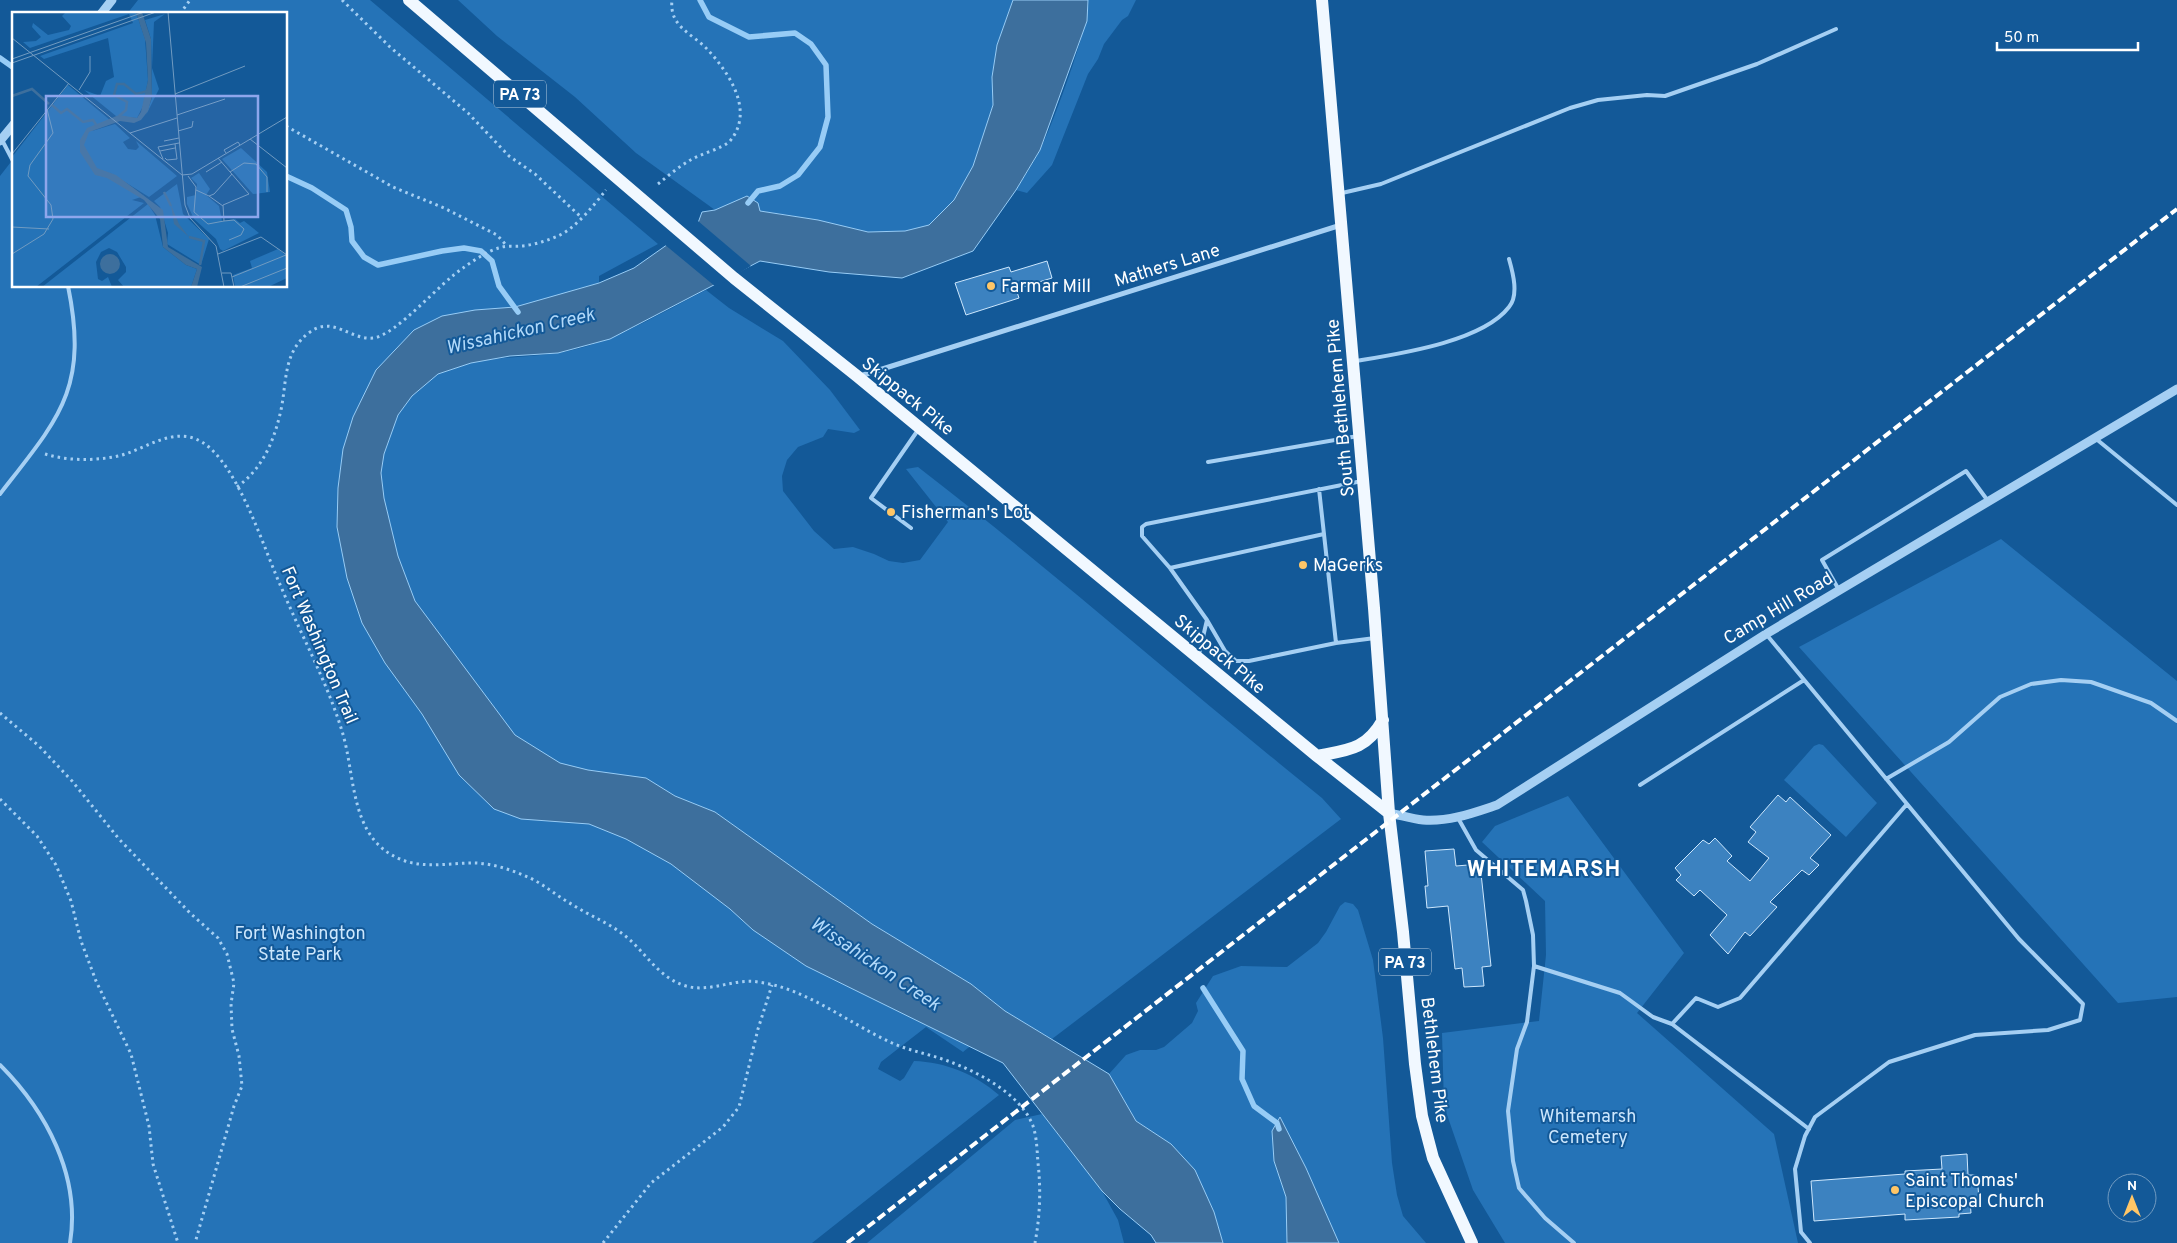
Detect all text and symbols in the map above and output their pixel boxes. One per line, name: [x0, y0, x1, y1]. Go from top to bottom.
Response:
inset map: [12, 12, 288, 288]
scale bar: [1997, 20, 2138, 52]
text: 50 m: [2004, 29, 2039, 48]
road number: PA 73: [494, 80, 546, 108]
street label: Mathers Lane: [1112, 239, 1223, 293]
place label: Farmar Mill: [1001, 276, 1091, 299]
marker: Farmar Mill: [985, 280, 997, 292]
water label: Wissahickon Creek: [444, 303, 598, 361]
street label: South Bethlehem Pike: [1322, 318, 1361, 498]
street label: Skippack Pike: [856, 353, 958, 442]
place label: Fisherman's Lot: [901, 502, 1030, 525]
marker: Fisherman's Lot: [885, 506, 897, 518]
place label: MaGerks: [1313, 555, 1383, 578]
marker: MaGerks: [1297, 559, 1309, 571]
street label: Fort Washington Trail: [275, 563, 362, 728]
street label: Camp Hill Road: [1720, 568, 1838, 651]
street label: Skippack Pike: [1169, 610, 1270, 700]
district label: WHITEMARSH: [1467, 857, 1621, 884]
water label: Wissahickon Creek: [805, 912, 945, 1017]
park label: Fort Washington State Park: [234, 923, 366, 967]
road number: PA 73: [1379, 949, 1431, 976]
street label: Bethlehem Pike: [1414, 996, 1453, 1125]
park label: Whitemarsh Cemetery: [1540, 1106, 1636, 1150]
place label: Saint Thomas' Episcopal Church: [1905, 1170, 2044, 1214]
north arrow: [2107, 1173, 2157, 1223]
text: N: [2127, 1178, 2137, 1195]
marker: Saint Thomas' Episcopal Church: [1889, 1184, 1901, 1196]

